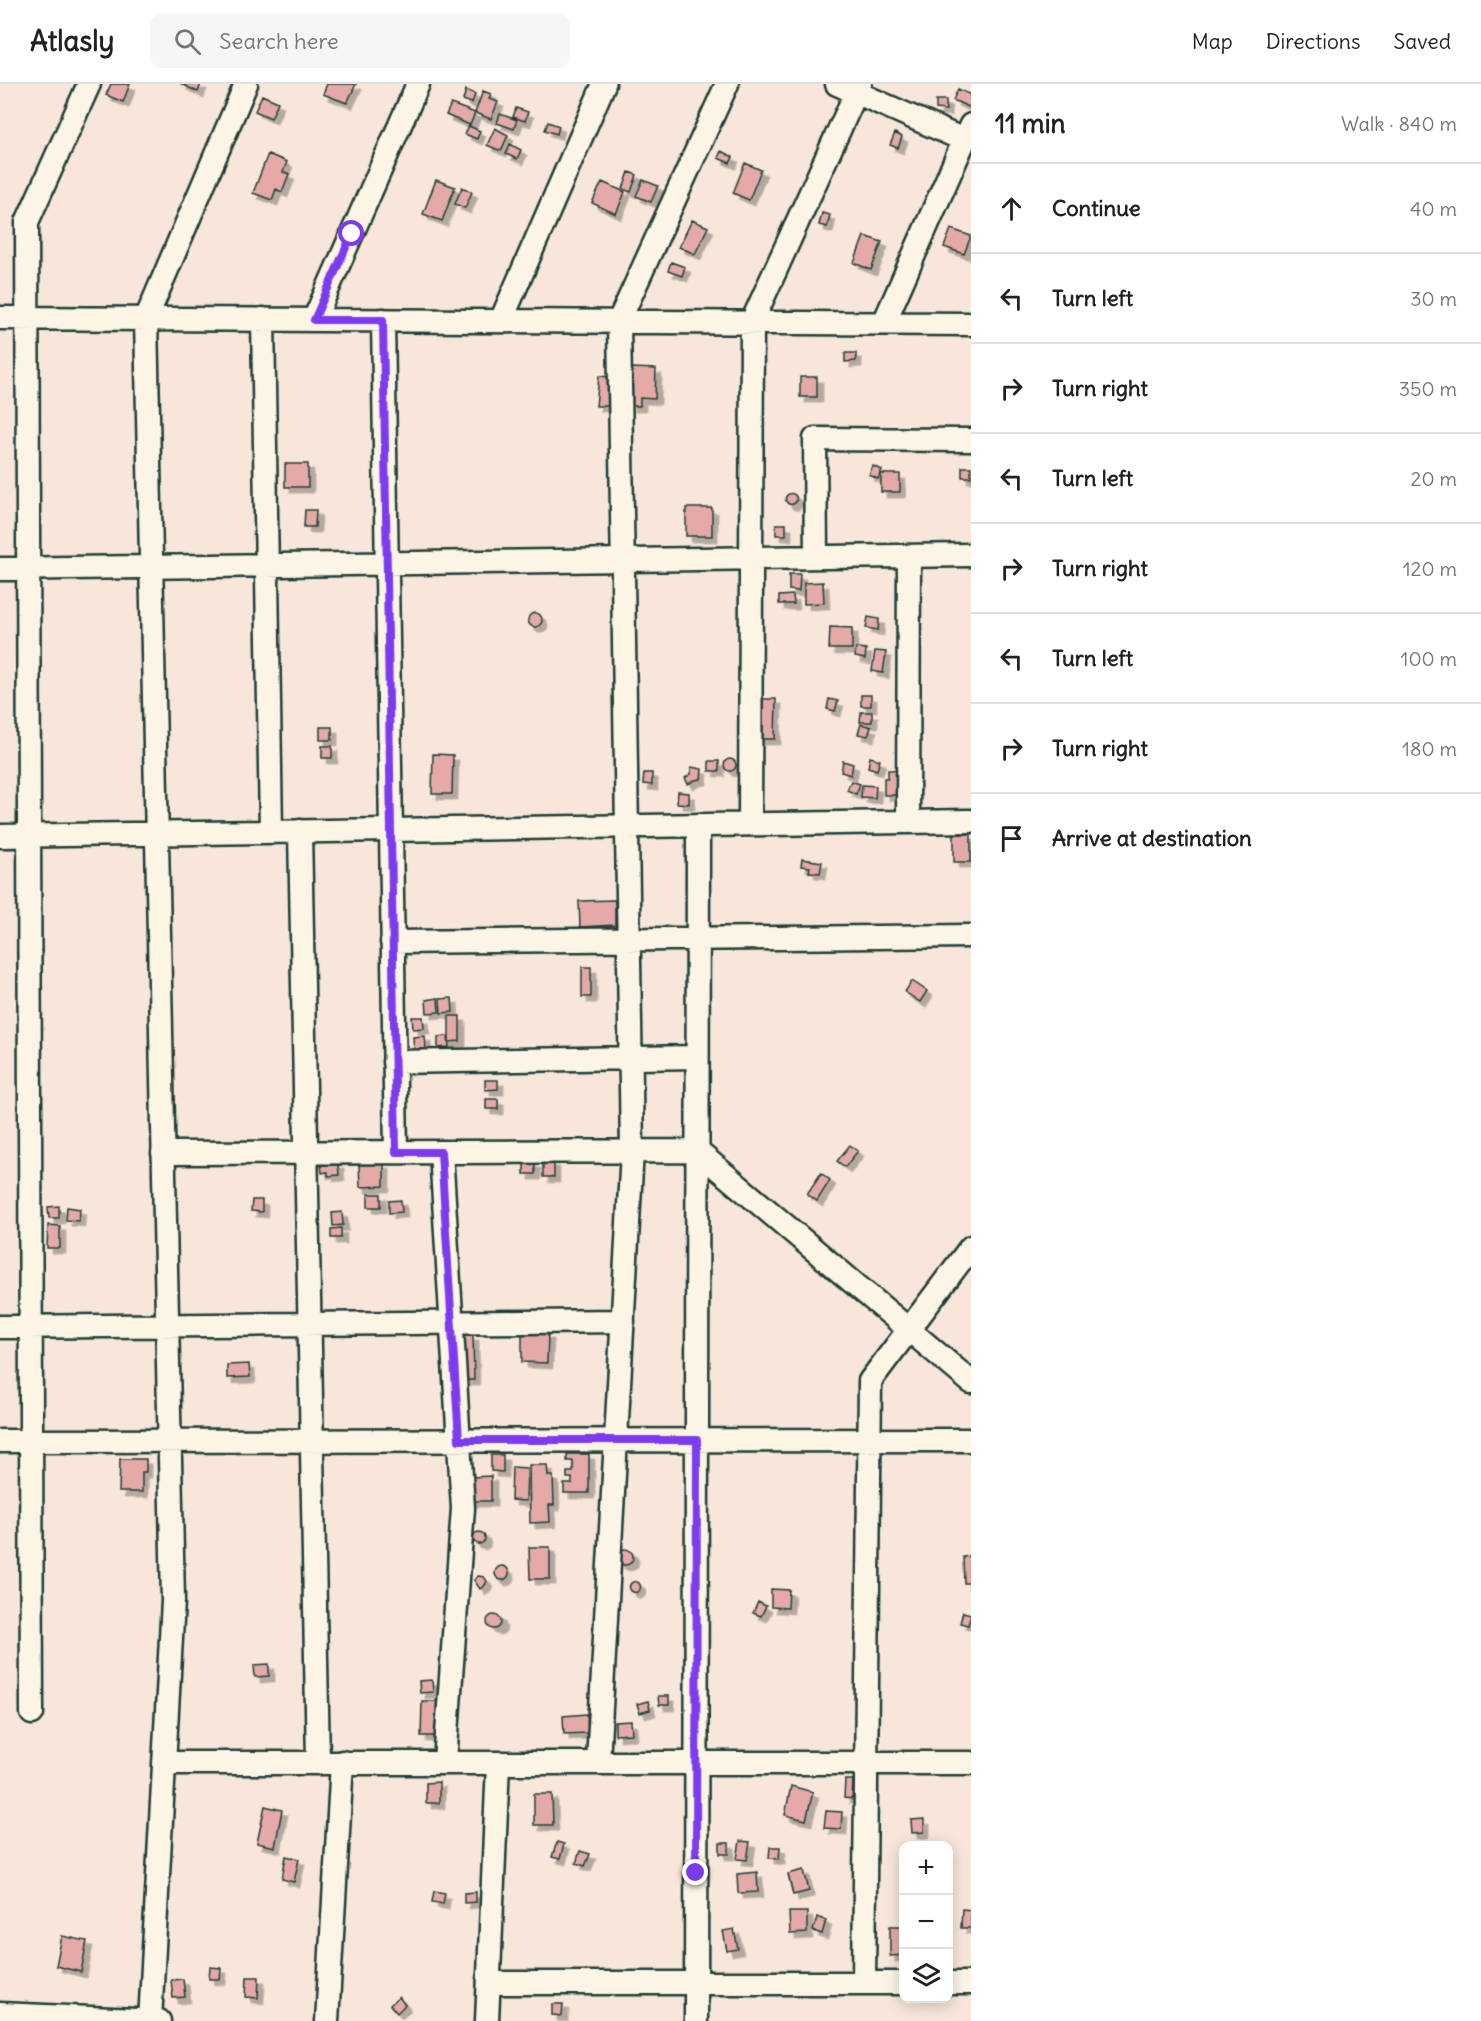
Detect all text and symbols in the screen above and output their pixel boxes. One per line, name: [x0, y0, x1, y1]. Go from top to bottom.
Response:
search box: [150, 14, 570, 68]
text: Atlasly: [30, 23, 114, 59]
icon: search: [171, 25, 204, 58]
text: Search here: [219, 27, 339, 55]
text: Map: [1192, 28, 1233, 55]
text: Directions: [1266, 28, 1360, 55]
text: Saved: [1393, 28, 1451, 55]
text: 11 min: [995, 107, 1066, 140]
text: Walk · 840 m: [1341, 111, 1457, 136]
icon: ahead: [995, 192, 1028, 225]
text: Continue: [1052, 194, 1141, 222]
text: 40 m: [1410, 196, 1457, 221]
route start: [338, 220, 364, 246]
icon: left: [995, 282, 1028, 315]
text: Turn left: [1052, 284, 1133, 312]
text: 30 m: [1410, 286, 1457, 311]
icon: right: [995, 372, 1028, 405]
text: Turn right: [1052, 374, 1148, 402]
text: 350 m: [1399, 376, 1457, 401]
icon: left: [995, 462, 1028, 495]
text: Turn left: [1052, 464, 1133, 492]
text: 20 m: [1411, 466, 1457, 491]
icon: right: [995, 552, 1028, 585]
text: Turn right: [1052, 554, 1148, 582]
text: 120 m: [1403, 556, 1457, 581]
icon: left: [995, 642, 1028, 675]
text: Turn left: [1052, 644, 1133, 672]
text: 100 m: [1400, 646, 1457, 671]
icon: right: [995, 732, 1028, 765]
text: Turn right: [1052, 734, 1148, 762]
text: 180 m: [1402, 736, 1457, 761]
icon: arrive: [995, 822, 1028, 855]
text: Arrive at destination: [1052, 824, 1252, 852]
map controls: [899, 1841, 953, 2003]
button: +: [899, 1841, 953, 1895]
route end: [682, 1859, 708, 1885]
button: −: [899, 1895, 953, 1949]
button: layers: [899, 1949, 953, 2003]

